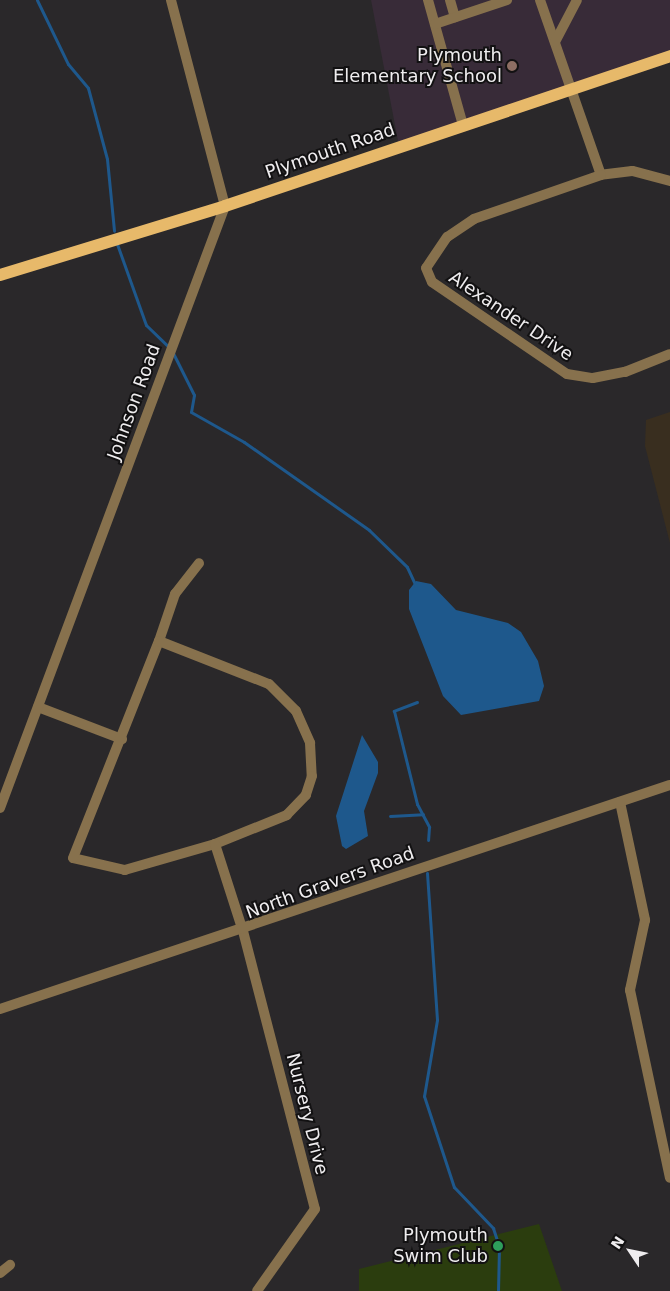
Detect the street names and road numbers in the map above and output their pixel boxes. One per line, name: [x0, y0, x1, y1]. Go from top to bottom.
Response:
street label: Plymouth Road: [262, 119, 398, 183]
street label: Alexander Drive: [445, 267, 577, 365]
street label: Johnson Road: [103, 341, 165, 463]
street label: North Gravers Road: [243, 842, 417, 924]
street label: Nursery Drive: [281, 1051, 333, 1177]

